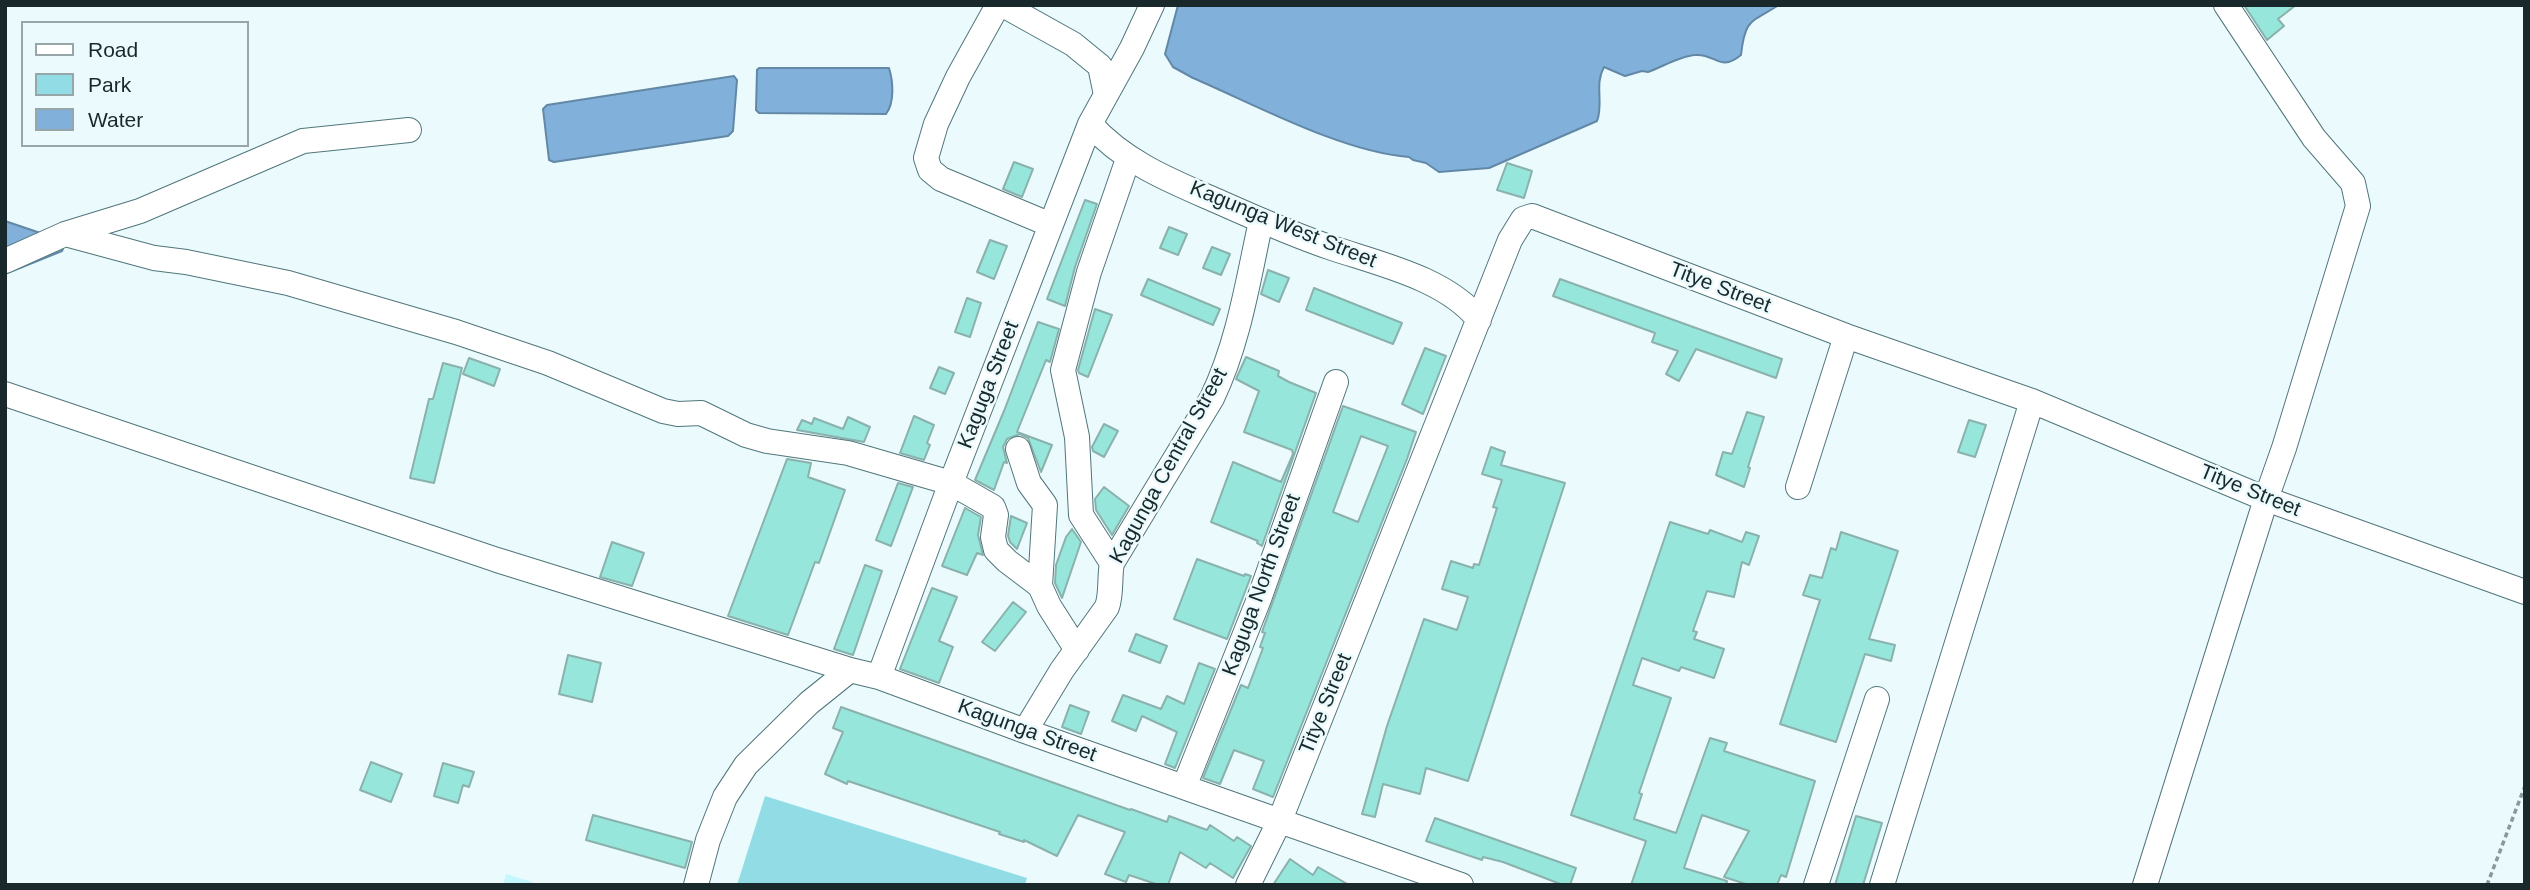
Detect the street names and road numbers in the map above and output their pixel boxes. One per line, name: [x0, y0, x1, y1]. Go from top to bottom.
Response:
street label: Kagunga West Street: [1186, 176, 1380, 274]
street label: Titye Street: [1666, 257, 1774, 319]
street label: Kaguga Street: [953, 318, 1025, 452]
street label: Kagunga Central Street: [1105, 364, 1233, 568]
street label: Titye Street: [2196, 459, 2304, 523]
street label: Kaguga North Street: [1217, 491, 1307, 679]
street label: Titye Street: [1294, 650, 1358, 758]
street label: Kagunga Street: [954, 694, 1100, 768]

